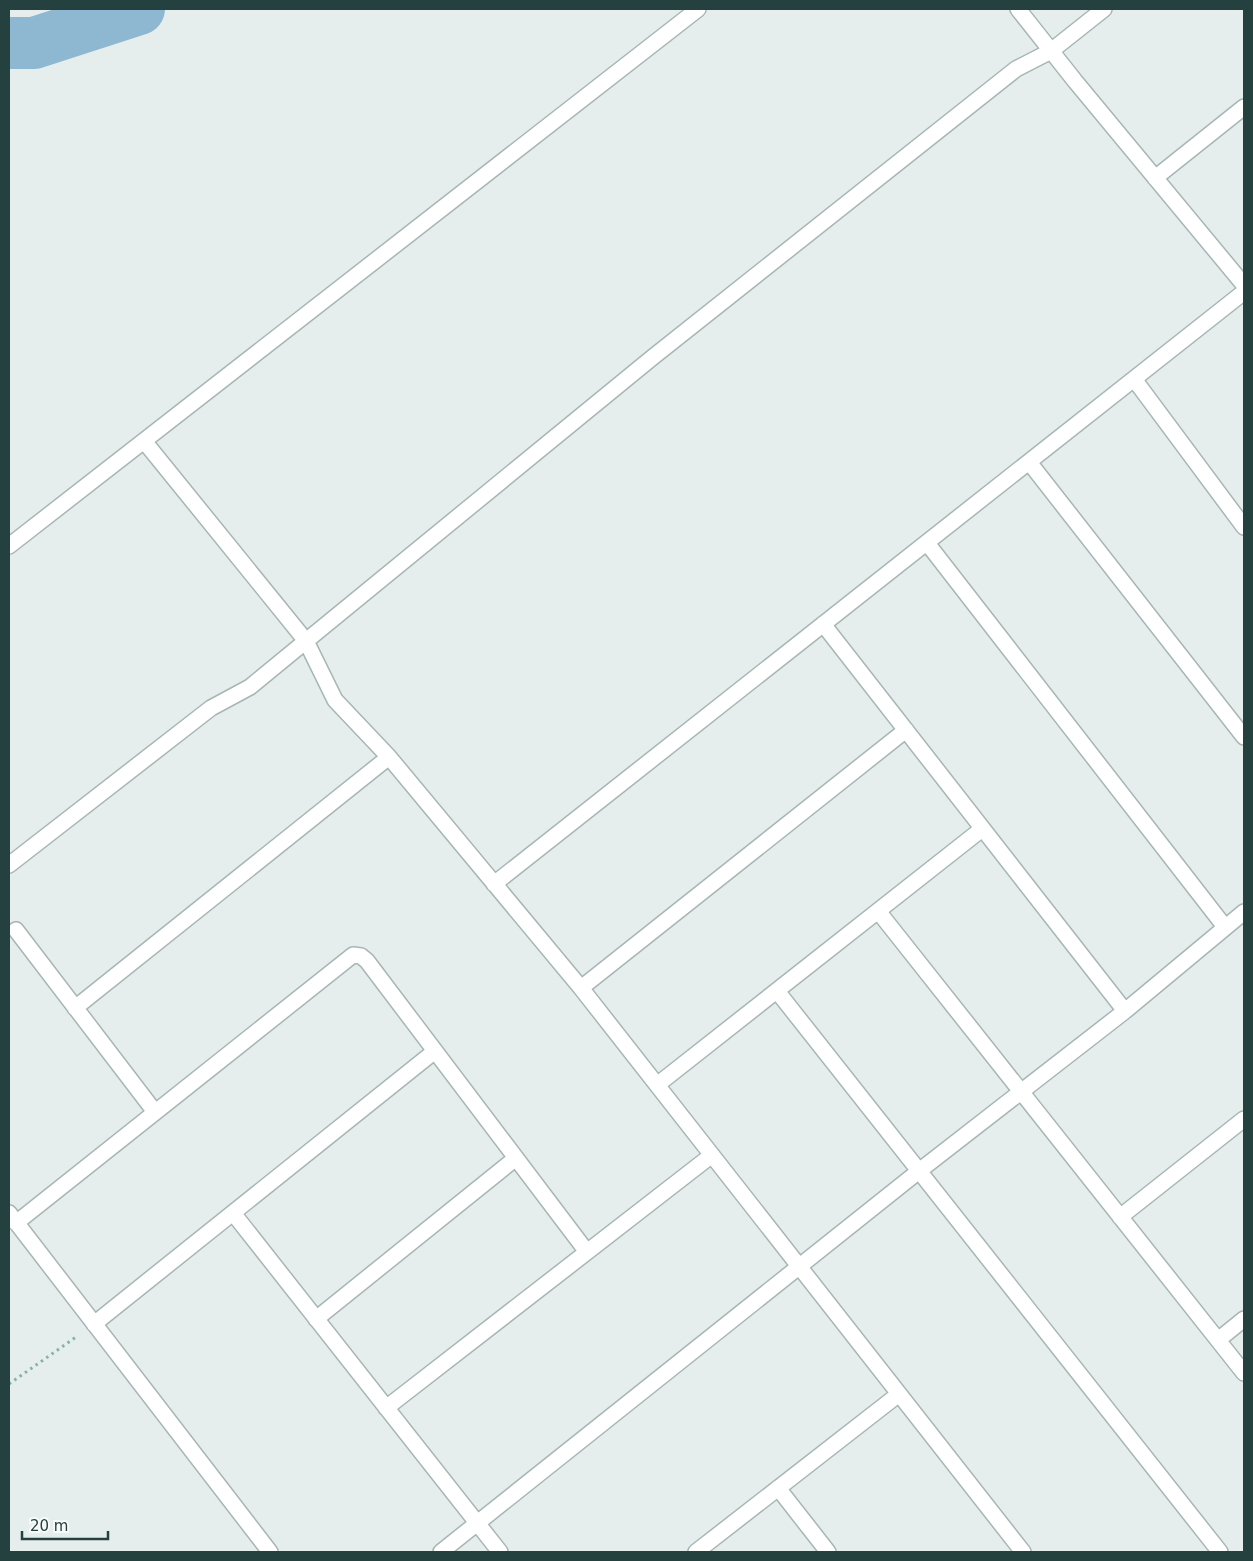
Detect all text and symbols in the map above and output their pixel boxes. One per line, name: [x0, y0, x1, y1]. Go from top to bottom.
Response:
scale bar: [22, 1508, 109, 1540]
text: 20 m: [30, 1517, 68, 1535]

